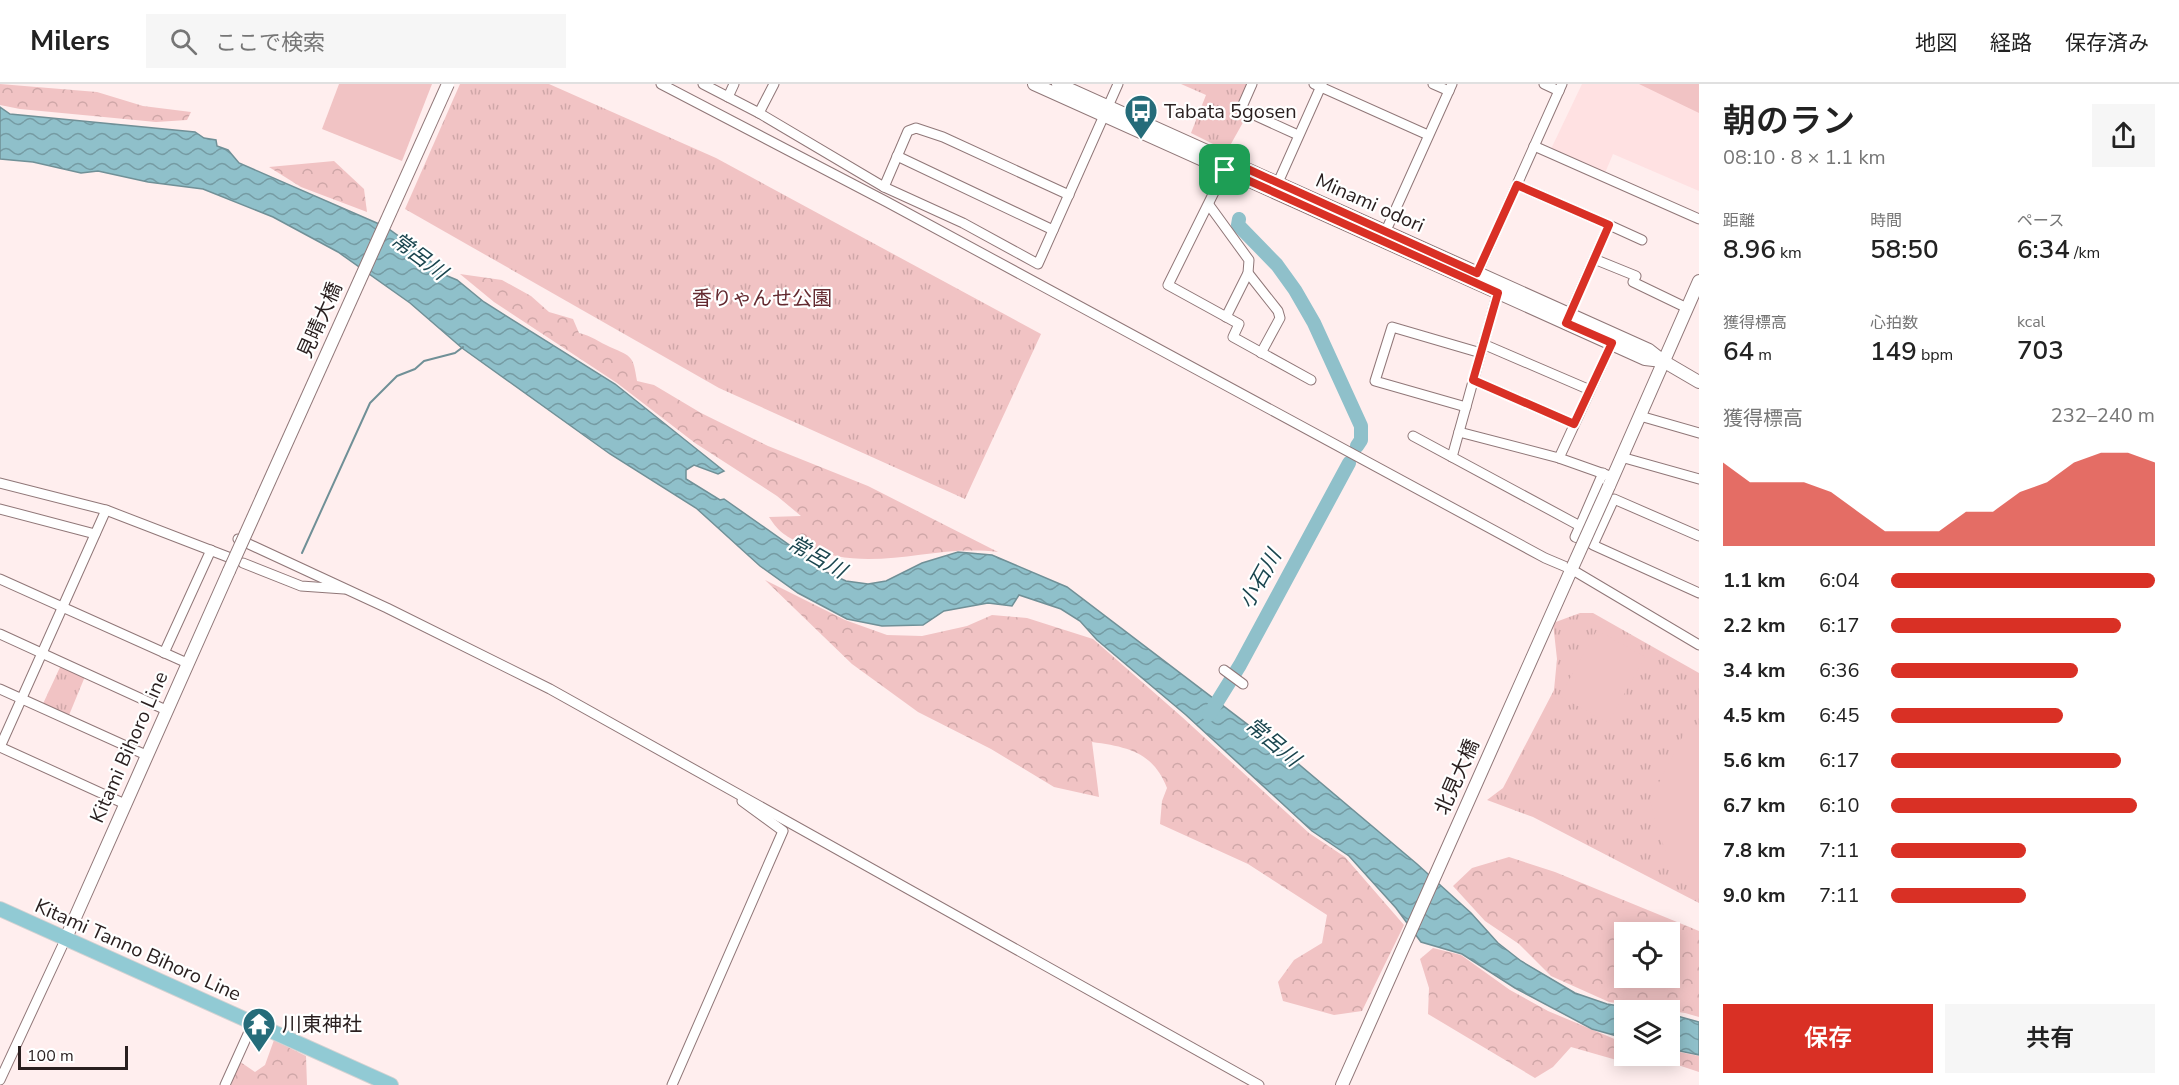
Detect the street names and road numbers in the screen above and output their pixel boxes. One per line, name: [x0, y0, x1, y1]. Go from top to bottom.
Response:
street label: Minami odori: [1311, 167, 1429, 239]
street label: 見晴大橋: [291, 278, 349, 362]
street label: Kitami Bihoro Line: [84, 667, 174, 827]
street label: 北見大橋: [1428, 735, 1486, 819]
street label: Kitami Tanno Bihoro Line: [31, 892, 245, 1008]

